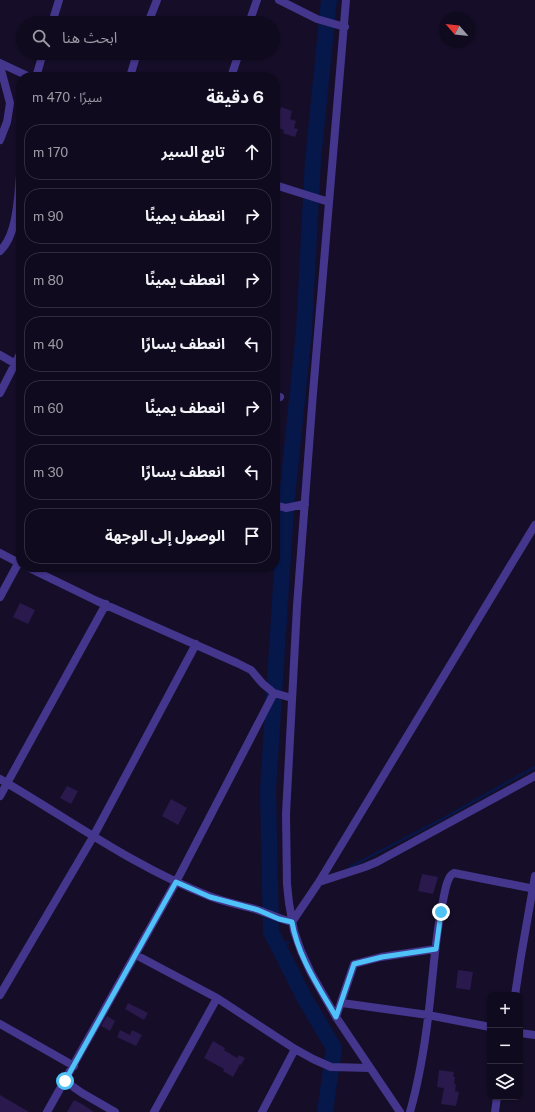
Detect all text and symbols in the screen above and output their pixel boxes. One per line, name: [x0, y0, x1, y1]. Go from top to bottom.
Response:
north arrow: [439, 12, 475, 48]
search box: [16, 16, 280, 60]
icon: search: [30, 27, 52, 49]
text: ابحث هنا: [62, 29, 117, 46]
text: 6 دقيقة: [206, 87, 264, 107]
text: سيرًا · 470 m: [32, 90, 102, 105]
icon: ahead: [241, 141, 263, 163]
text: تابع السير: [161, 143, 225, 160]
text: 170 m: [33, 145, 68, 160]
icon: right: [241, 205, 263, 227]
text: انعطف يمينًا: [145, 207, 225, 224]
text: 90 m: [33, 209, 63, 224]
icon: right: [241, 269, 263, 291]
text: انعطف يمينًا: [145, 271, 225, 288]
text: 80 m: [33, 273, 64, 288]
icon: left: [241, 333, 263, 355]
text: انعطف يسارًا: [141, 335, 225, 352]
text: 40 m: [33, 337, 64, 352]
icon: right: [241, 397, 263, 419]
text: انعطف يمينًا: [145, 399, 225, 416]
text: 60 m: [33, 401, 63, 416]
icon: left: [241, 461, 263, 483]
text: انعطف يسارًا: [141, 463, 225, 480]
text: 30 m: [33, 465, 63, 480]
icon: arrive: [241, 525, 263, 547]
text: الوصول إلى الوجهة: [105, 527, 225, 544]
route end: [432, 903, 450, 921]
map controls: [487, 992, 523, 1100]
button: +: [487, 992, 523, 1028]
button: −: [487, 1028, 523, 1064]
button: layers: [487, 1064, 523, 1100]
route start: [56, 1072, 74, 1090]

